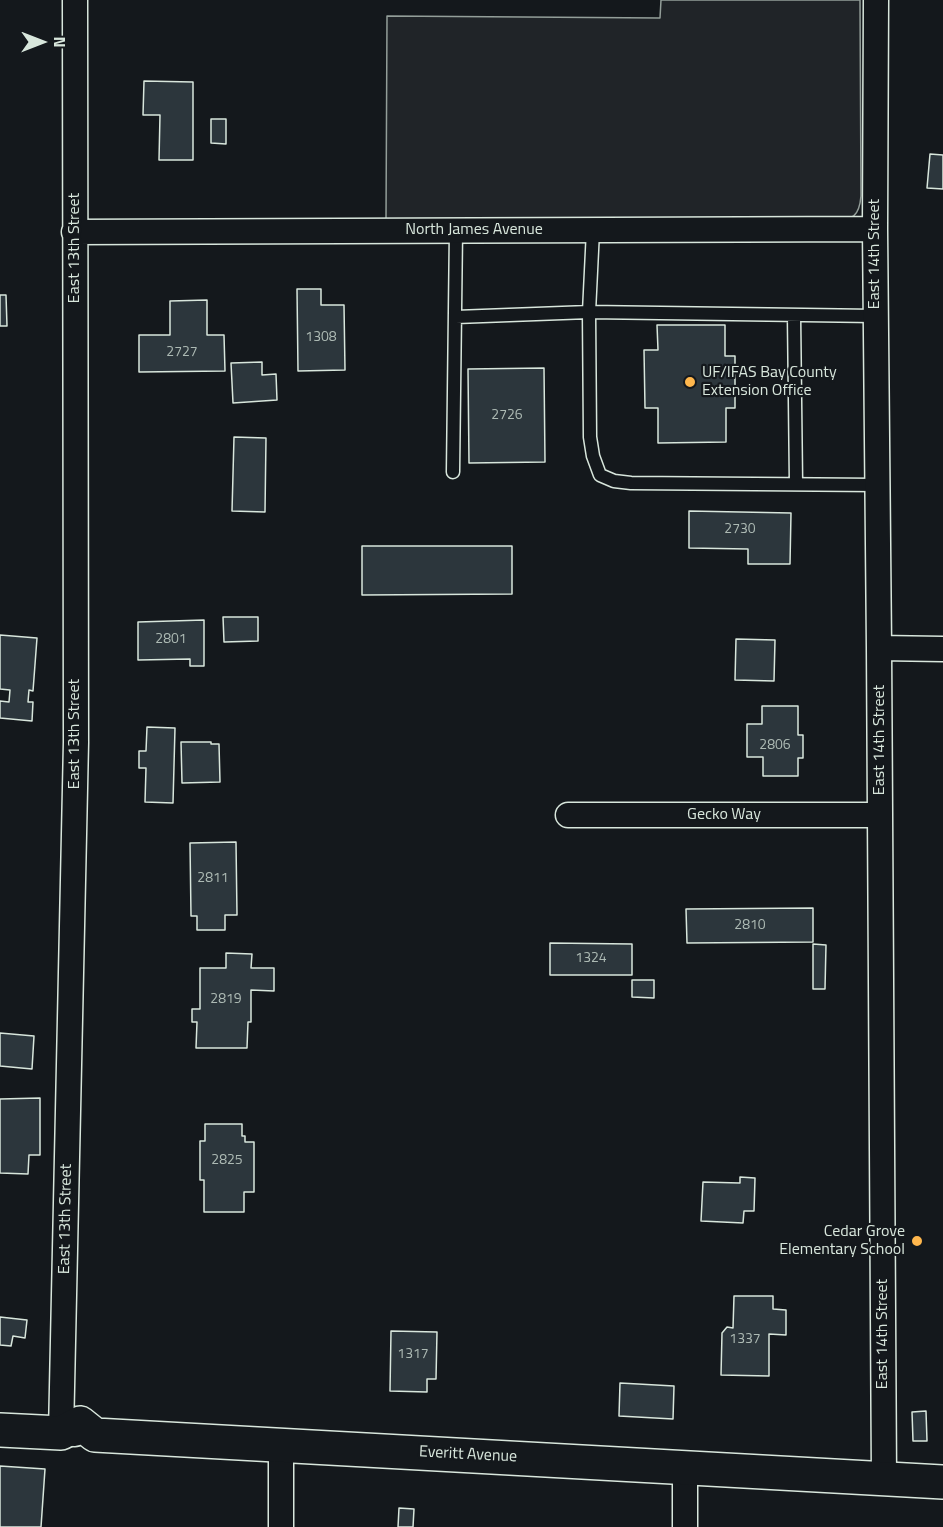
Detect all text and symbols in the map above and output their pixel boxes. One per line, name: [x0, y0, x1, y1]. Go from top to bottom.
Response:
north arrow: [12, 12, 72, 72]
text: N: [48, 36, 72, 48]
street label: East 13th Street: [65, 193, 85, 303]
street label: East 14th Street: [865, 199, 885, 309]
street label: North James Avenue: [405, 220, 543, 240]
house number: 1308: [305, 330, 337, 346]
house number: 2727: [166, 345, 198, 361]
place label: UF/IFAS Bay County Extension Office: [702, 363, 837, 401]
marker: UF/IFAS Bay County Extension Office: [683, 375, 697, 389]
house number: 2726: [491, 408, 523, 424]
house number: 2730: [724, 522, 756, 538]
house number: 2801: [155, 632, 187, 648]
street label: East 13th Street: [65, 679, 85, 789]
street label: East 14th Street: [870, 685, 890, 795]
house number: 2806: [759, 738, 791, 754]
street label: Gecko Way: [687, 805, 761, 825]
house number: 2811: [197, 871, 229, 887]
house number: 2810: [734, 918, 766, 934]
house number: 1324: [575, 951, 607, 967]
house number: 2819: [210, 992, 242, 1008]
house number: 2825: [211, 1153, 243, 1169]
street label: East 13th Street: [55, 1164, 77, 1274]
place label: Cedar Grove Elementary School: [779, 1222, 905, 1260]
marker: Cedar Grove Elementary School: [910, 1234, 924, 1248]
street label: East 14th Street: [873, 1279, 893, 1389]
house number: 1337: [729, 1332, 761, 1348]
house number: 1317: [397, 1347, 429, 1363]
street label: Everitt Avenue: [418, 1443, 518, 1467]

